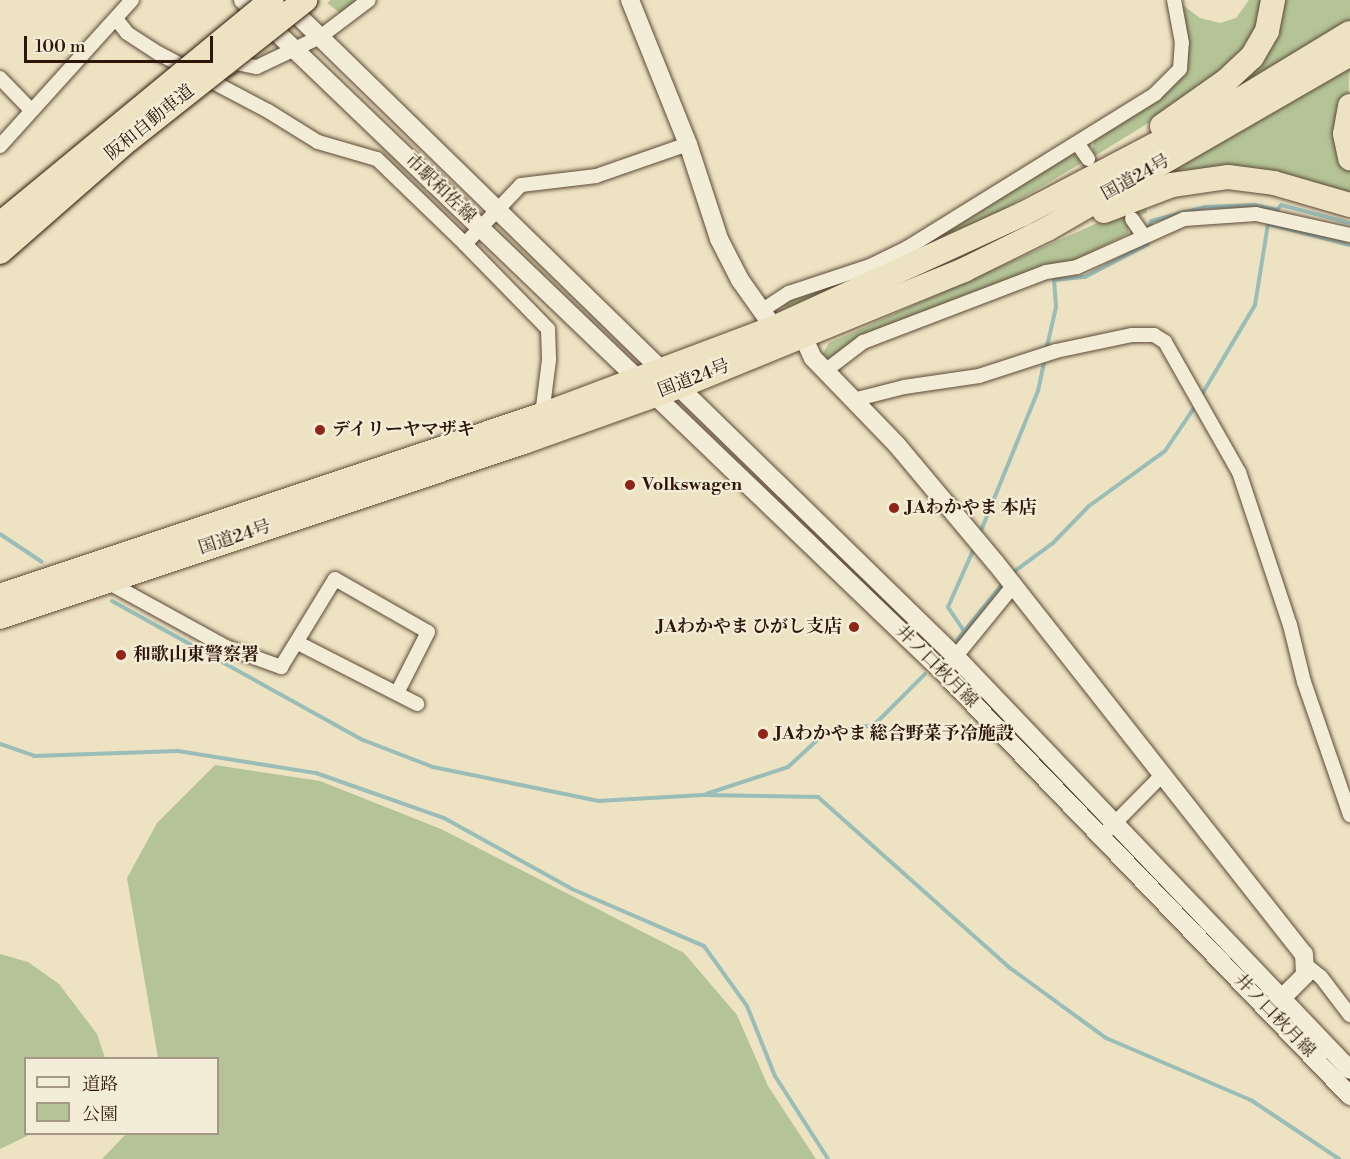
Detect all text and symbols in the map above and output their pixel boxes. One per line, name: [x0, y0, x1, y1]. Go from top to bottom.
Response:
scale bar: [27, 24, 216, 62]
text: 100 m: [35, 35, 86, 58]
street label: 阪和自動車道: [101, 81, 199, 165]
street label: 市駅和佐線: [400, 150, 480, 228]
street label: 国道24号: [1098, 150, 1174, 206]
street label: 国道24号: [655, 355, 733, 403]
place label: デイリーヤマザキ: [332, 419, 476, 441]
marker: デイリーヤマザキ: [313, 423, 327, 437]
place label: Volkswagen: [642, 474, 742, 496]
marker: Volkswagen: [623, 478, 637, 492]
place label: JAわかやま 本店: [906, 497, 1037, 519]
marker: JAわかやま 本店: [887, 501, 901, 515]
street label: 国道24号: [196, 516, 274, 560]
place label: JAわかやま ひがし支店: [657, 616, 842, 638]
marker: JAわかやま ひがし支店: [847, 620, 861, 634]
street label: 井ノ口秋月線: [890, 621, 982, 713]
place label: 和歌山東警察署: [133, 644, 259, 666]
marker: 和歌山東警察署: [114, 648, 128, 662]
place label: JAわかやま 総合野菜予冷施設: [775, 723, 1014, 745]
marker: JAわかやま 総合野菜予冷施設: [756, 727, 770, 741]
street label: 井ノ口秋月線: [1229, 970, 1319, 1062]
legend: [24, 1057, 219, 1135]
text: 道路: [82, 1073, 118, 1096]
text: 公園: [82, 1103, 118, 1126]

